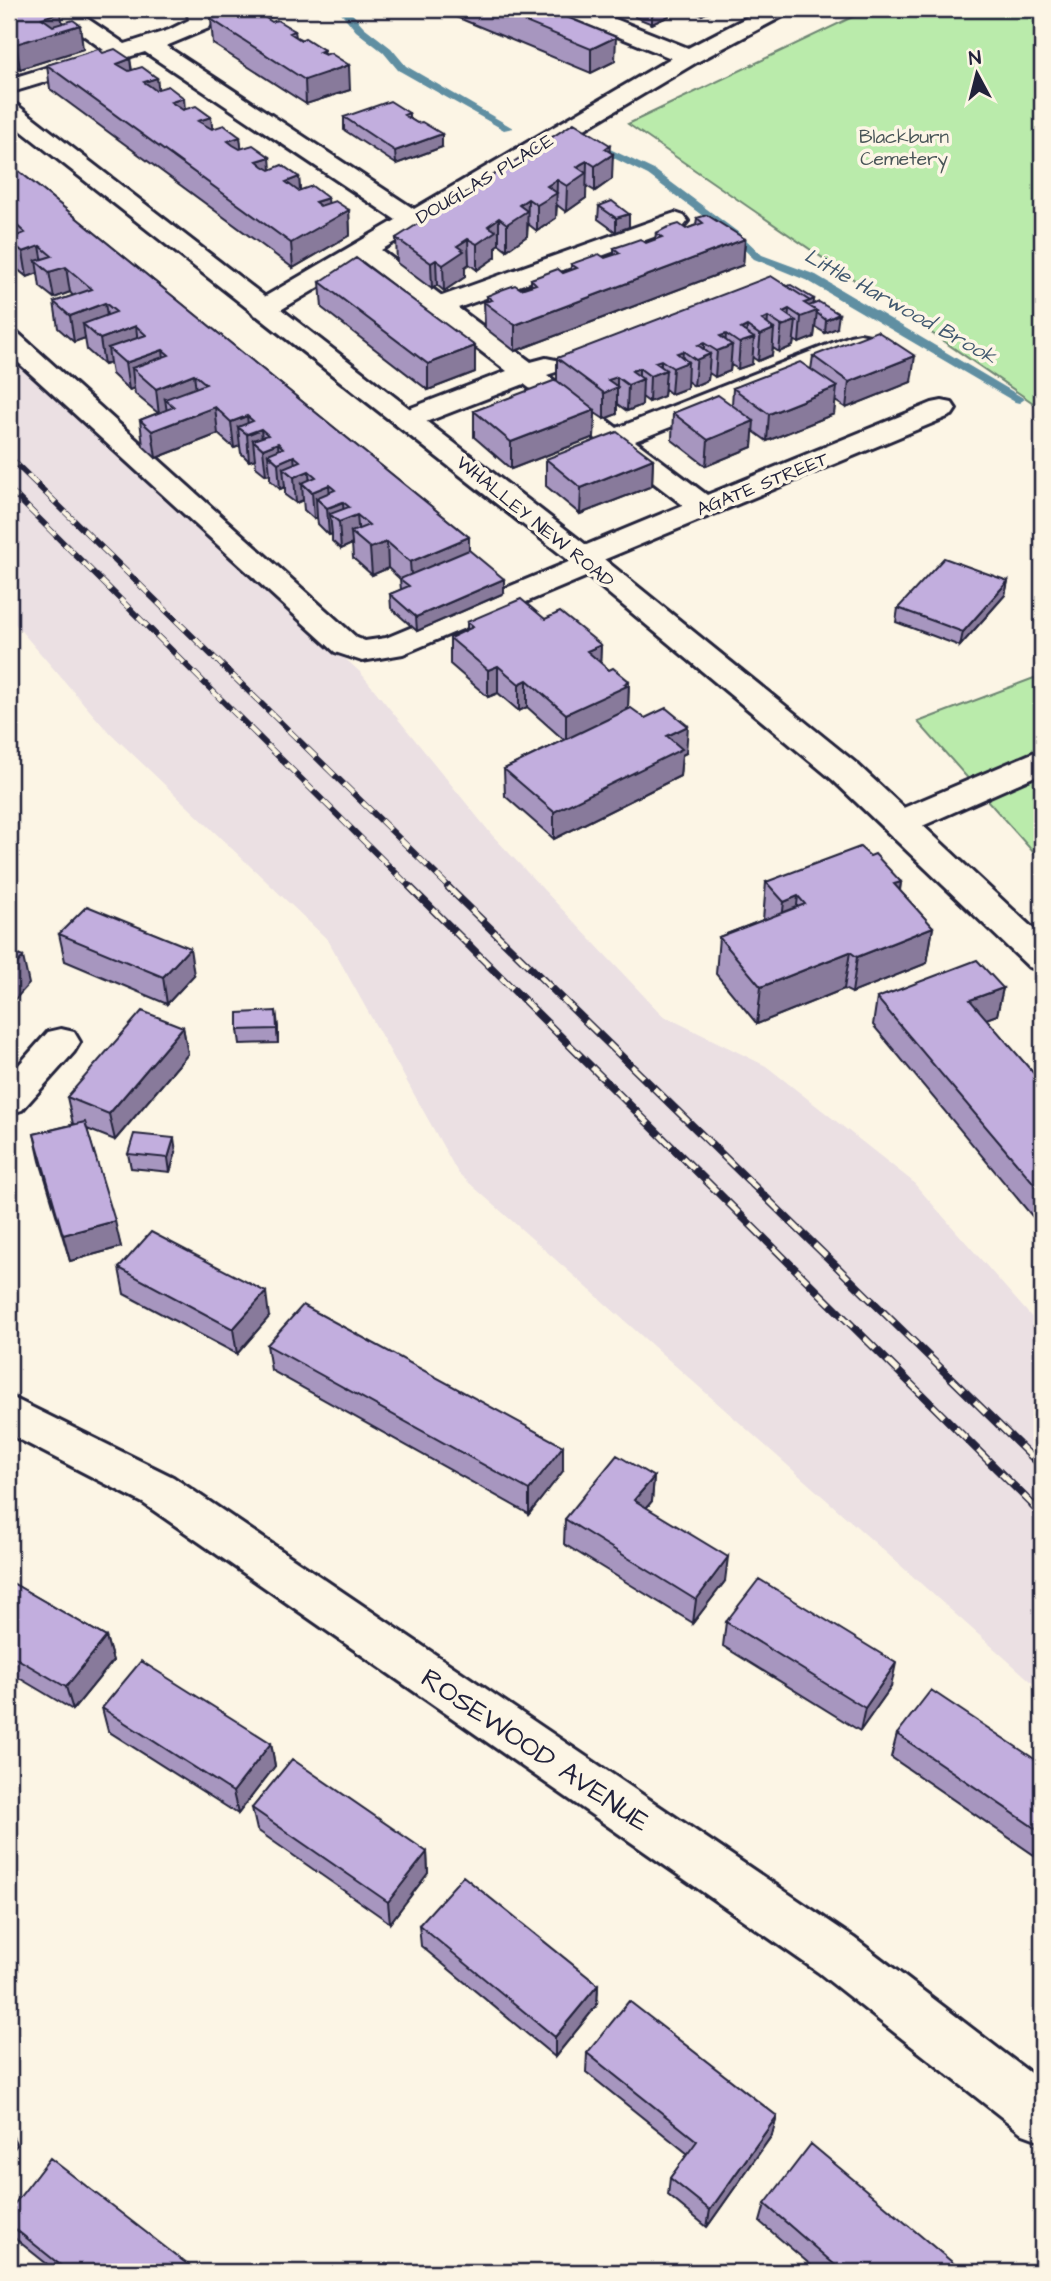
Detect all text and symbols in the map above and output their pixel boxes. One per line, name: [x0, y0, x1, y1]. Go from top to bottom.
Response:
north arrow: [942, 38, 1012, 108]
text: N: [968, 44, 983, 73]
park label: Blackburn Cemetery: [859, 124, 949, 174]
street label: DOUGLAS PLACE: [411, 128, 559, 231]
water label: Little Harwood Brook: [799, 241, 1003, 372]
street label: AGATE STREET: [693, 446, 833, 523]
street label: WHALLEY NEW ROAD: [450, 450, 620, 594]
street label: ROSEWOOD AVENUE: [413, 1659, 658, 1842]

